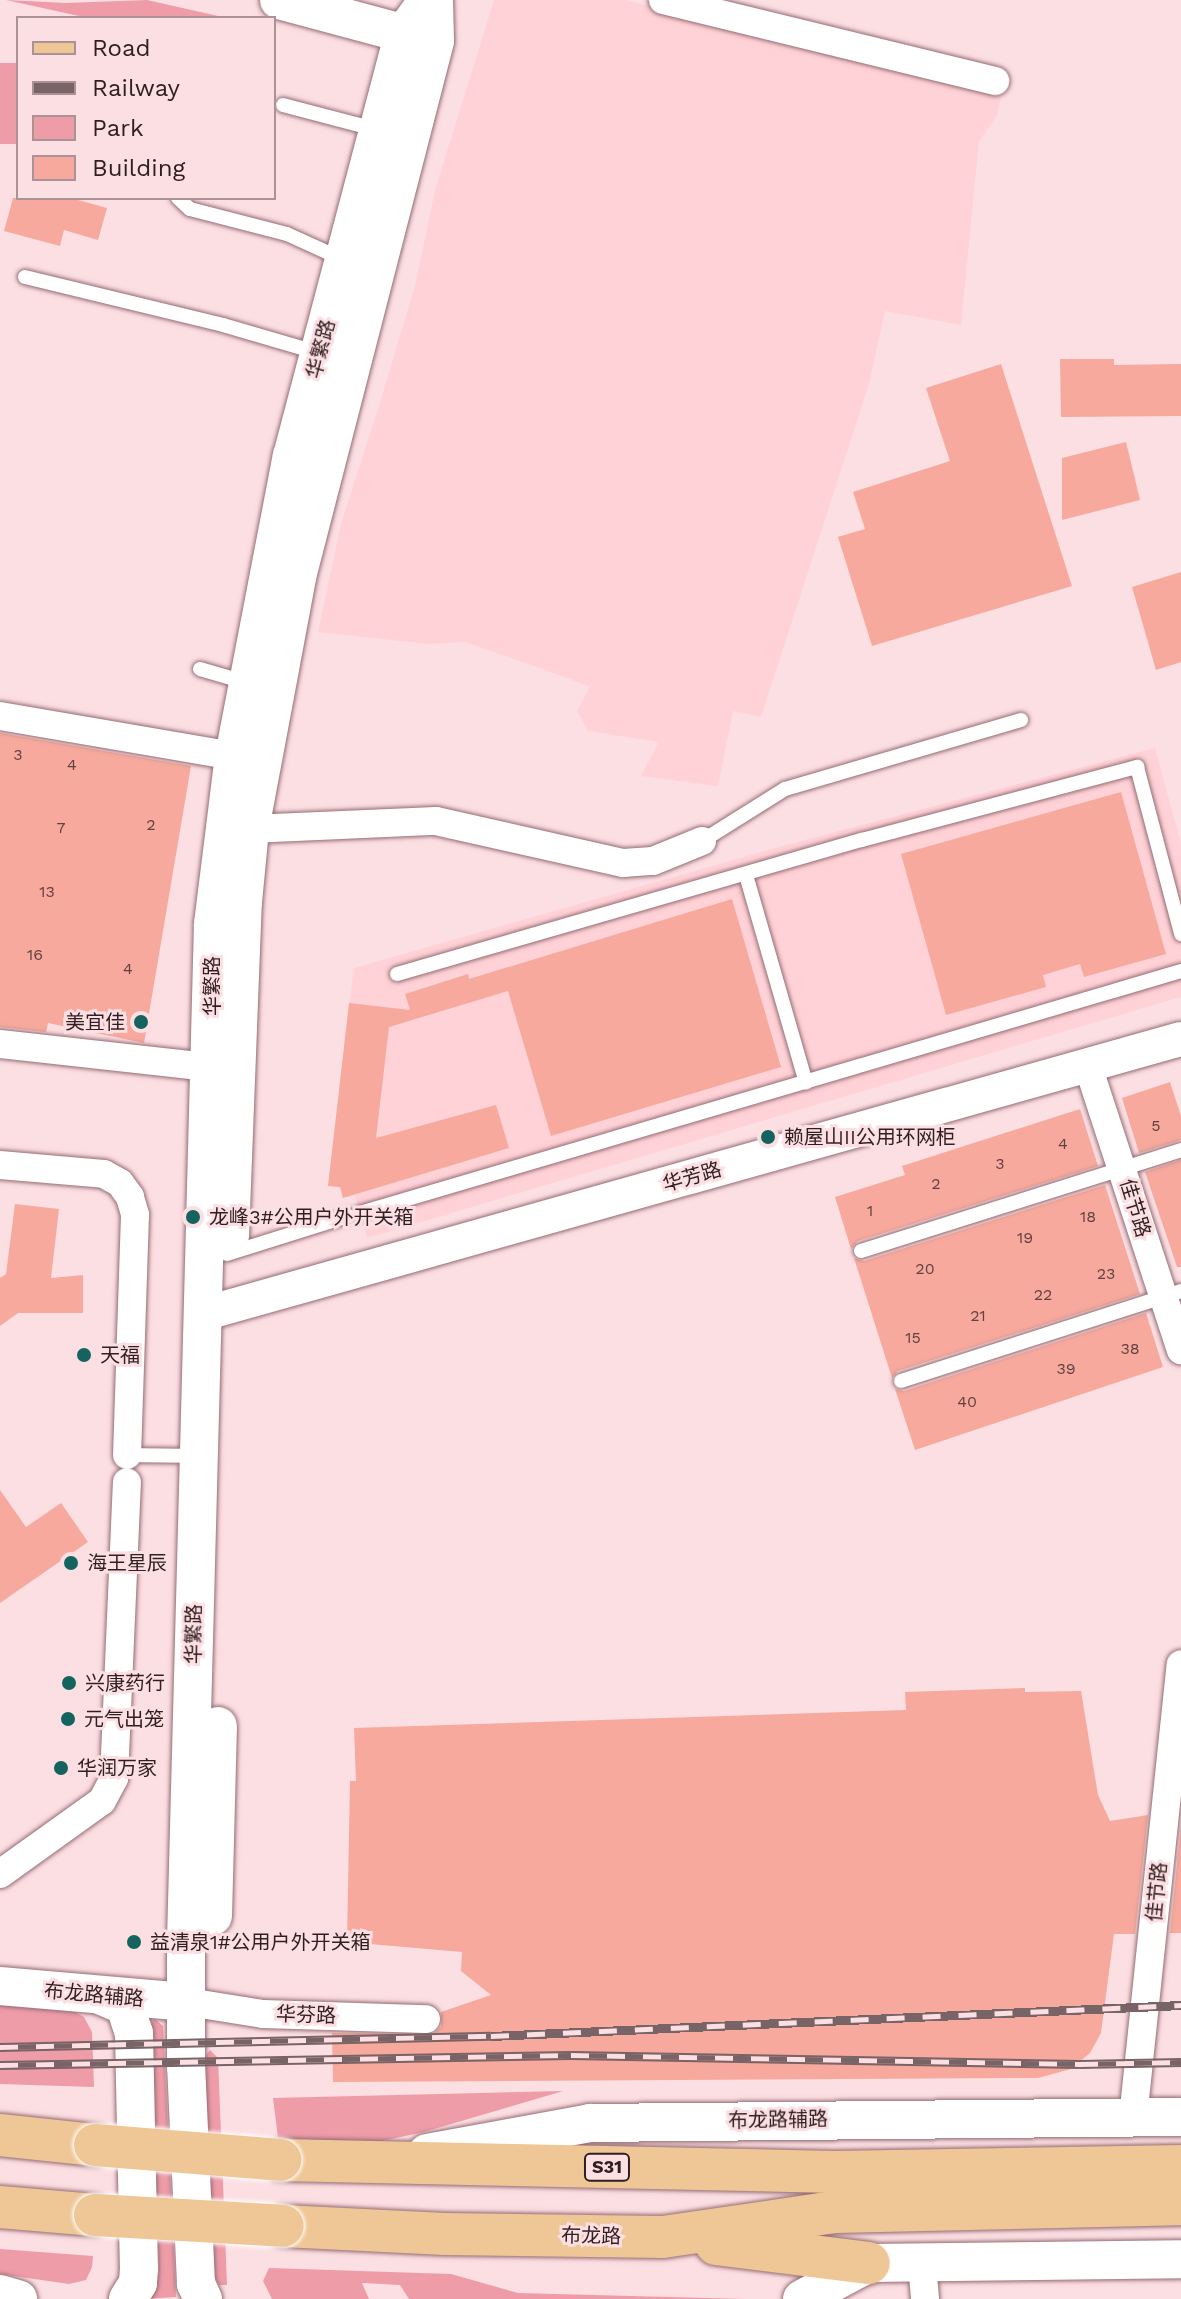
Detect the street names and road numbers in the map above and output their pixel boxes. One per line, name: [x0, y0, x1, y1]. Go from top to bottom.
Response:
street label: 华繁路: [302, 317, 340, 381]
street label: 华繁路: [200, 956, 224, 1016]
street label: 华芳路: [660, 1157, 724, 1197]
street label: 佳节路: [1115, 1176, 1155, 1240]
street label: 华繁路: [181, 1604, 207, 1664]
street label: 佳节路: [1142, 1861, 1172, 1923]
street label: 布龙路辅路: [43, 1979, 145, 2011]
street label: 华芬路: [276, 2002, 336, 2028]
street label: 布龙路辅路: [728, 2107, 828, 2133]
road number: S31: [583, 2153, 631, 2181]
street label: 布龙路: [561, 2223, 621, 2249]

